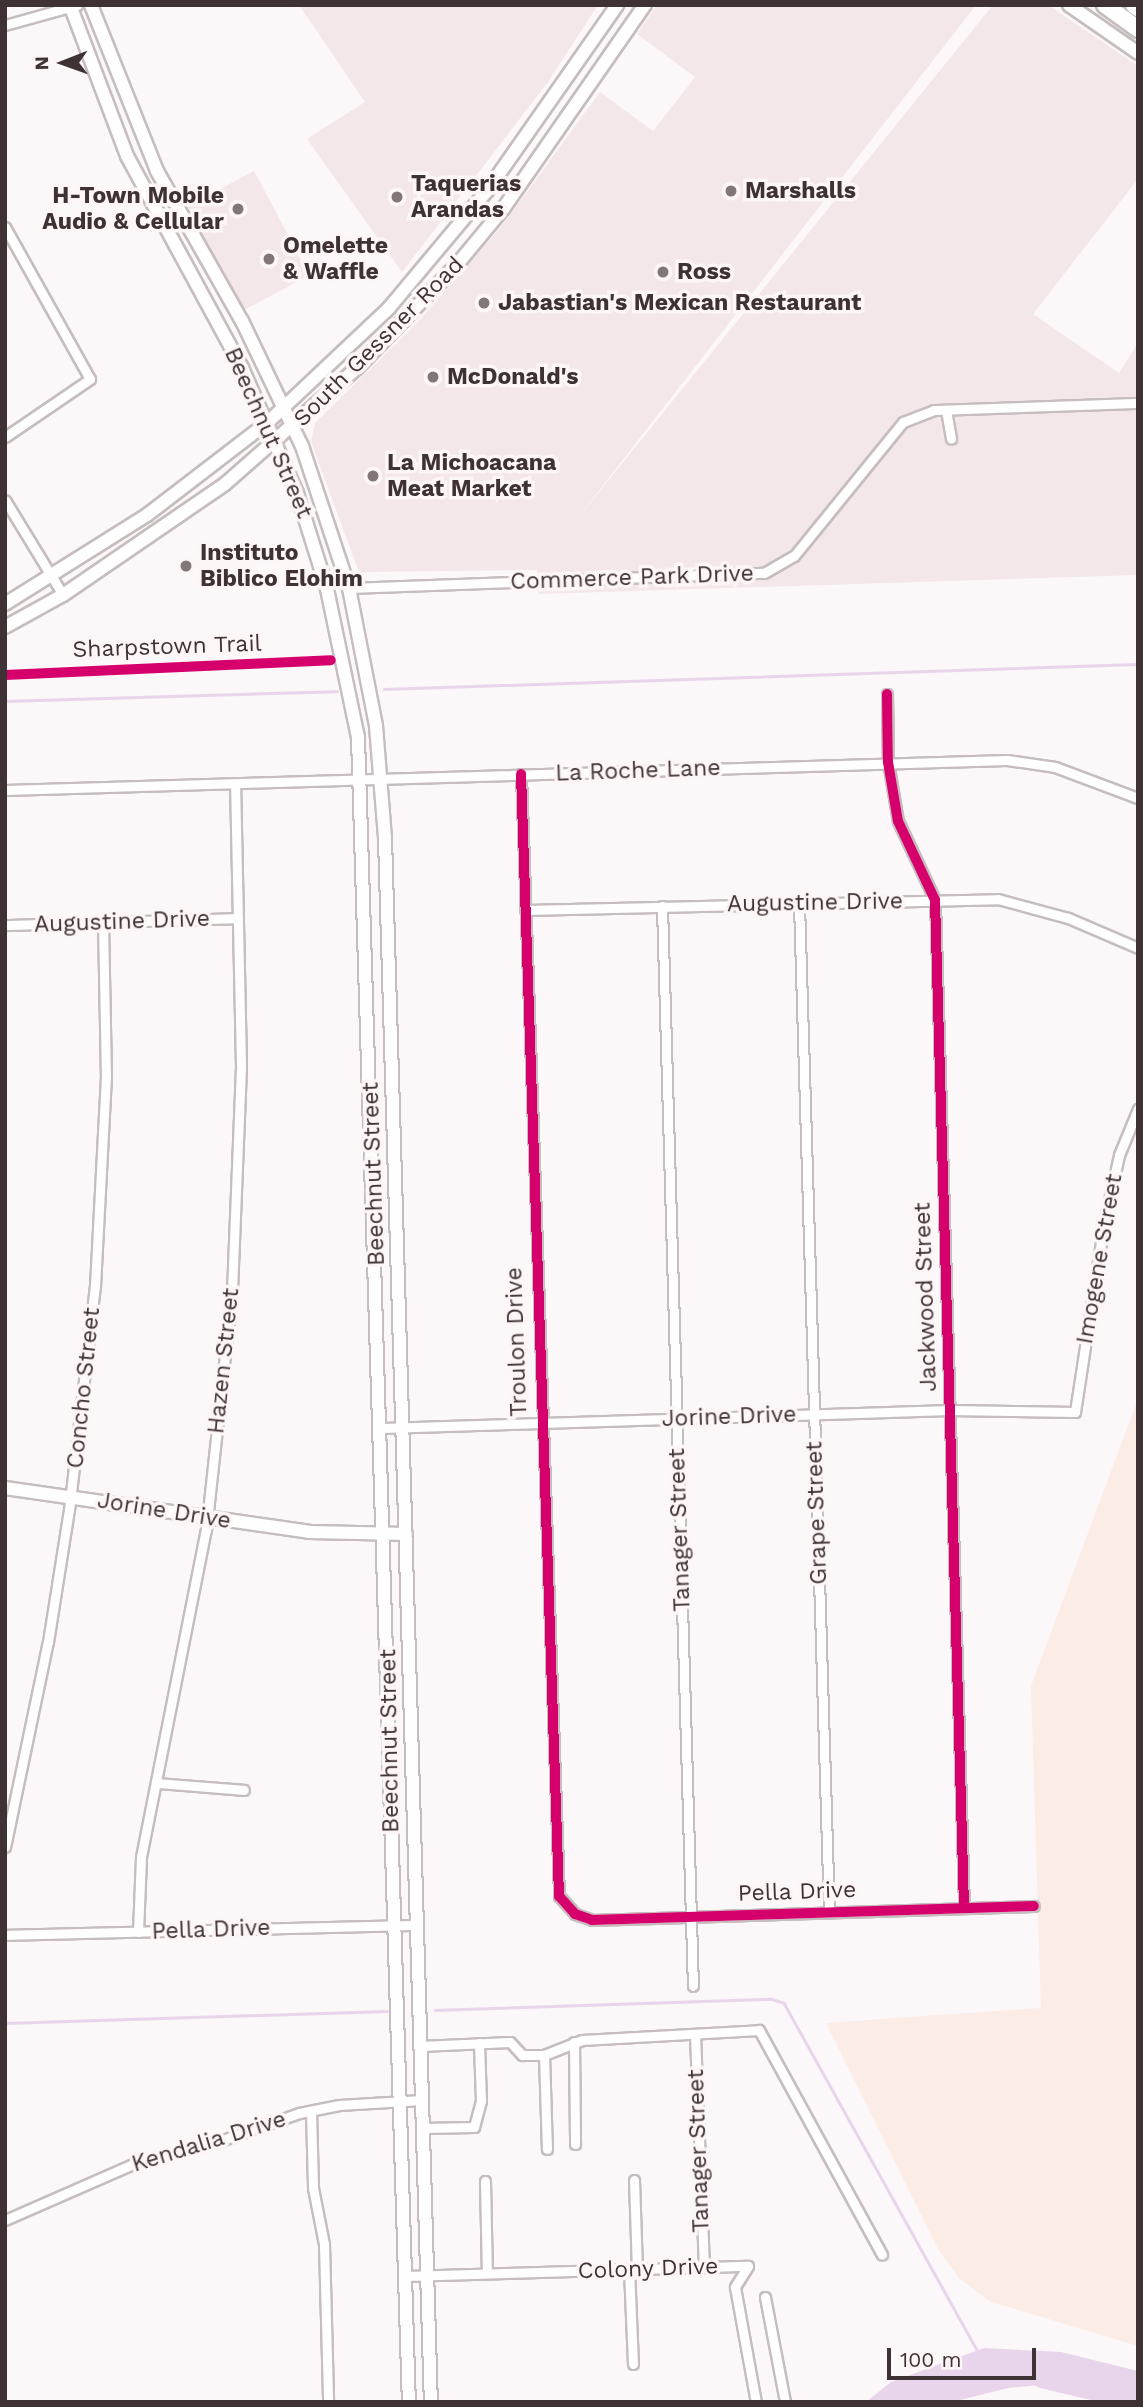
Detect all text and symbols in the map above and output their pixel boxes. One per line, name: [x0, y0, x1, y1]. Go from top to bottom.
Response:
north arrow: [28, 28, 98, 98]
text: N: [30, 56, 53, 71]
place label: Taquerias Arandas: [411, 170, 521, 224]
place label: Marshalls: [745, 177, 856, 205]
place label: H-Town Mobile Audio & Cellular: [42, 182, 224, 236]
marker: Marshalls: [723, 183, 739, 199]
marker: Taquerias Arandas: [389, 189, 405, 205]
marker: H-Town Mobile Audio & Cellular: [230, 201, 246, 217]
place label: Omelette & Waffle: [283, 232, 388, 286]
marker: Omelette & Waffle: [261, 251, 277, 267]
street label: South Gessner Road: [288, 251, 470, 433]
place label: Ross: [677, 258, 731, 286]
marker: Ross: [655, 264, 671, 280]
place label: Jabastian's Mexican Restaurant: [498, 289, 861, 317]
marker: Jabastian's Mexican Restaurant: [476, 295, 492, 311]
street label: Beechnut Street: [218, 343, 318, 523]
place label: McDonald's: [447, 363, 579, 391]
marker: McDonald's: [425, 369, 441, 385]
place label: La Michoacana Meat Market: [387, 449, 557, 503]
marker: La Michoacana Meat Market: [365, 468, 381, 484]
place label: Instituto Biblico Elohim: [200, 539, 363, 593]
marker: Instituto Biblico Elohim: [178, 558, 194, 574]
street label: Commerce Park Drive: [509, 560, 755, 596]
street label: Sharpstown Trail: [72, 630, 262, 664]
street label: La Roche Lane: [555, 754, 721, 788]
street label: Augustine Drive: [727, 888, 903, 918]
street label: Augustine Drive: [34, 905, 210, 939]
street label: Beechnut Street: [357, 1082, 391, 1266]
street label: Imogene Street: [1071, 1172, 1129, 1346]
street label: Jackwood Street: [909, 1202, 943, 1392]
street label: Troulon Drive: [501, 1267, 533, 1417]
street label: Hazen Street: [203, 1287, 245, 1435]
street label: Concho Street: [62, 1306, 106, 1470]
street label: Jorine Drive: [661, 1401, 797, 1433]
street label: Grape Street: [801, 1441, 833, 1585]
street label: Tanager Street: [663, 1448, 697, 1612]
street label: Jorine Drive: [95, 1487, 233, 1535]
street label: Beechnut Street: [375, 1649, 405, 1833]
street label: Pella Drive: [737, 1876, 857, 1908]
street label: Pella Drive: [151, 1914, 271, 1946]
street label: Tanager Street: [682, 2069, 716, 2233]
street label: Kendalia Drive: [128, 2105, 290, 2179]
street label: Colony Drive: [577, 2253, 719, 2285]
scale bar: [891, 2334, 1040, 2378]
text: 100 m: [900, 2347, 962, 2372]

